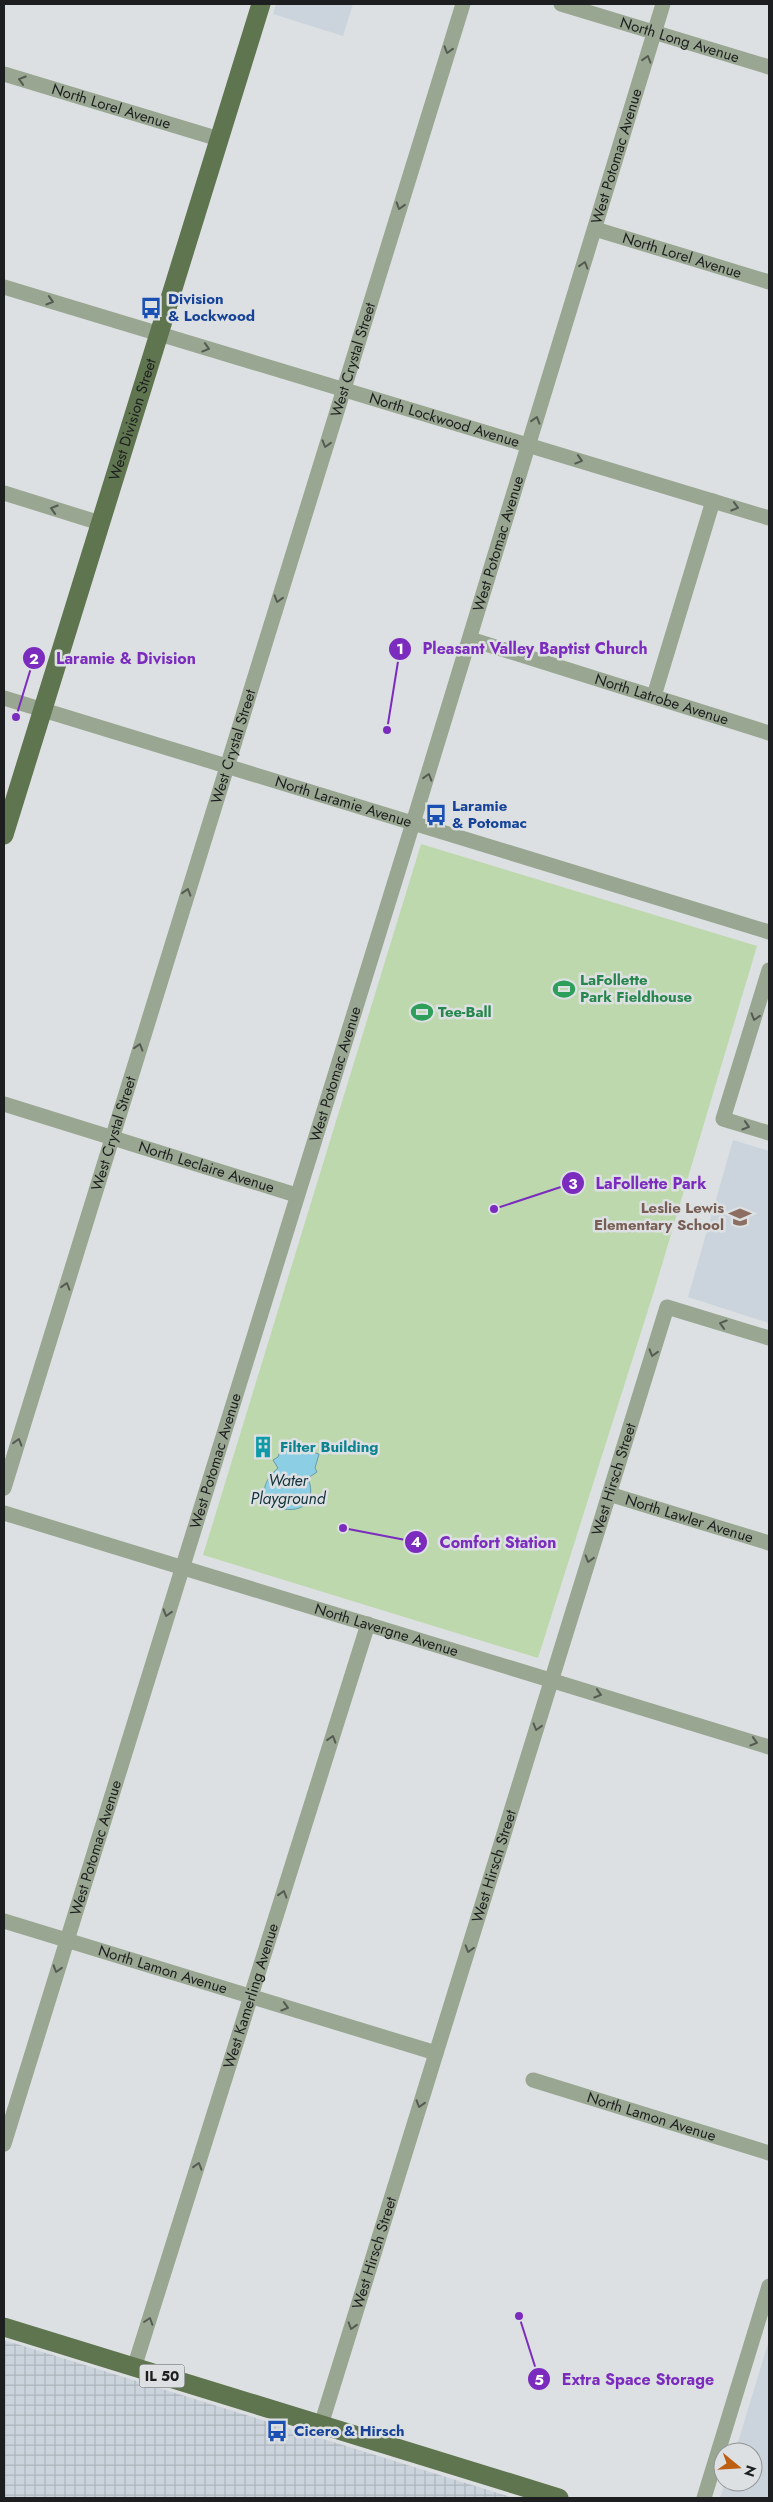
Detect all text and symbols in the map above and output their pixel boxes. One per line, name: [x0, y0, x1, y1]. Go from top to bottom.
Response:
street label: North Long Avenue: [617, 11, 742, 68]
one-way arrow: [444, 46, 454, 54]
one-way arrow: [641, 56, 651, 64]
one-way arrow: [18, 75, 27, 85]
street label: North Lorel Avenue: [49, 78, 174, 135]
street label: West Potomac Avenue: [585, 85, 648, 227]
one-way arrow: [396, 201, 406, 209]
street label: North Lorel Avenue: [620, 227, 745, 284]
one-way arrow: [578, 261, 588, 269]
place label: Division & Lockwood: [168, 288, 255, 327]
one-way arrow: [46, 295, 54, 305]
bus stop icon: Division & Lockwood: [138, 295, 164, 321]
street label: West Crystal Street: [325, 299, 381, 420]
one-way arrow: [201, 342, 210, 352]
street label: West Division Street: [103, 355, 162, 483]
street label: North Lockwood Avenue: [366, 387, 523, 453]
one-way arrow: [531, 417, 541, 425]
one-way arrow: [321, 440, 331, 448]
one-way arrow: [575, 455, 583, 465]
street label: West Potomac Avenue: [467, 473, 529, 614]
one-way arrow: [730, 502, 739, 512]
one-way arrow: [50, 504, 58, 514]
one-way arrow: [273, 595, 283, 603]
callout: Pleasant Valley Baptist Church: [387, 633, 657, 664]
text: Pleasant Valley Baptist Church: [422, 637, 648, 660]
text: 1: [396, 638, 404, 660]
callout: Laramie & Division: [21, 643, 206, 674]
text: Laramie & Division: [56, 647, 196, 670]
text: 2: [29, 648, 39, 670]
street label: North Latrobe Avenue: [592, 668, 732, 731]
street label: West Crystal Street: [205, 686, 261, 807]
street label: North Laramie Avenue: [272, 771, 415, 833]
one-way arrow: [422, 773, 432, 781]
place label: Laramie & Potomac: [452, 795, 527, 834]
bus stop icon: Laramie & Potomac: [423, 802, 449, 828]
one-way arrow: [182, 888, 192, 897]
place label: LaFollette Park Fieldhouse: [580, 969, 692, 1008]
sports icon: LaFollette Park Fieldhouse: [551, 976, 577, 1002]
sports icon: Tee-Ball: [409, 999, 435, 1025]
place label: Tee-Ball: [438, 1001, 492, 1023]
street label: West Potomac Avenue: [304, 1003, 367, 1145]
one-way arrow: [750, 1012, 760, 1020]
one-way arrow: [134, 1044, 144, 1052]
street label: West Crystal Street: [86, 1073, 142, 1194]
one-way arrow: [742, 1121, 750, 1131]
street label: North Leclaire Avenue: [136, 1136, 277, 1199]
callout: LaFollette Park: [561, 1168, 717, 1199]
text: LaFollette Park: [596, 1172, 707, 1195]
text: 3: [568, 1173, 578, 1195]
place label: Leslie Lewis Elementary School: [594, 1197, 724, 1236]
school or university icon: Leslie Lewis Elementary School: [727, 1204, 753, 1230]
one-way arrow: [60, 1283, 70, 1291]
one-way arrow: [719, 1320, 727, 1330]
one-way arrow: [648, 1349, 658, 1357]
street label: West Potomac Avenue: [184, 1390, 247, 1531]
street label: West Hirsch Street: [586, 1420, 642, 1538]
building icon: Filter Building: [250, 1434, 276, 1460]
place label: Filter Building: [280, 1436, 378, 1458]
one-way arrow: [13, 1438, 23, 1446]
water label: Water Playground: [251, 1469, 327, 1510]
street label: North Lawler Avenue: [623, 1489, 756, 1549]
callout: Comfort Station: [404, 1527, 566, 1558]
text: 4: [411, 1531, 421, 1553]
text: Comfort Station: [439, 1531, 557, 1554]
one-way arrow: [585, 1554, 595, 1563]
street label: North Lavergne Avenue: [312, 1598, 461, 1662]
one-way arrow: [163, 1609, 173, 1617]
one-way arrow: [594, 1689, 602, 1699]
one-way arrow: [533, 1722, 543, 1730]
one-way arrow: [326, 1736, 336, 1744]
one-way arrow: [749, 1736, 757, 1746]
street label: West Potomac Avenue: [64, 1777, 127, 1918]
street label: West Hirsch Street: [466, 1807, 522, 1925]
one-way arrow: [278, 1891, 288, 1899]
street label: West Kamerling Avenue: [218, 1920, 284, 2071]
street label: North Lamon Avenue: [95, 1939, 230, 2000]
one-way arrow: [464, 1944, 474, 1952]
one-way arrow: [53, 1965, 63, 1973]
one-way arrow: [280, 2001, 288, 2011]
street label: North Lamon Avenue: [584, 2086, 719, 2147]
one-way arrow: [416, 2099, 426, 2108]
one-way arrow: [192, 2162, 202, 2171]
street label: West Hirsch Street: [346, 2194, 402, 2312]
one-way arrow: [143, 2318, 153, 2326]
one-way arrow: [347, 2322, 357, 2330]
road number: IL 50: [140, 2364, 184, 2388]
callout: Extra Space Storage: [527, 2364, 724, 2395]
text: Extra Space Storage: [562, 2368, 714, 2391]
text: 5: [534, 2369, 544, 2391]
bus stop icon: Cicero & Hirsch: [264, 2418, 290, 2444]
place label: Cicero & Hirsch: [294, 2420, 405, 2442]
north arrow: [713, 2442, 763, 2492]
text: N: [739, 2463, 762, 2479]

